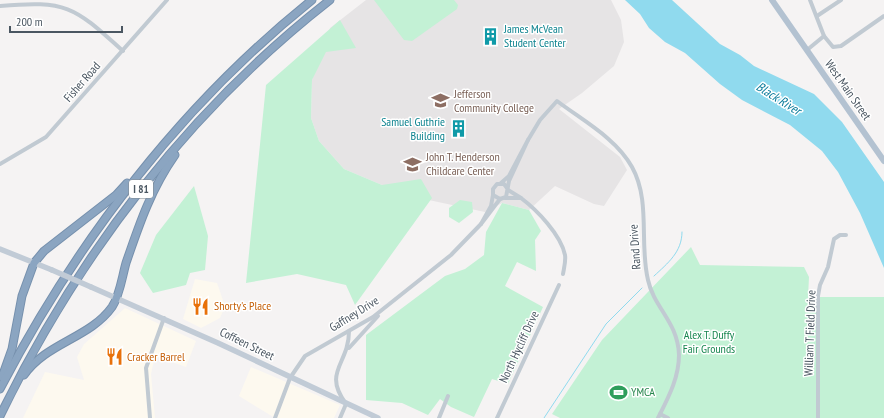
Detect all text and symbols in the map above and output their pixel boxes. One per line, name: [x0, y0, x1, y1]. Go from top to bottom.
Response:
scale bar: [10, 8, 122, 34]
text: 200 m: [16, 14, 43, 29]
place label: James McVean Student Center: [503, 21, 566, 50]
building icon: James McVean Student Center: [481, 26, 501, 46]
street label: West Main Street: [822, 57, 875, 123]
street label: Fisher Road: [60, 59, 103, 105]
water label: Black River: [753, 78, 806, 120]
place label: Jefferson Community College: [453, 86, 534, 115]
school or university icon: Jefferson Community College: [431, 91, 451, 111]
place label: Samuel Guthrie Building: [381, 114, 445, 143]
building icon: Samuel Guthrie Building: [448, 119, 468, 139]
place label: John T. Henderson Childcare Center: [425, 149, 500, 178]
school or university icon: John T. Henderson Childcare Center: [403, 154, 423, 174]
road number: I 81: [129, 180, 153, 198]
street label: Rand Drive: [625, 224, 644, 270]
street label: William T Field Drive: [801, 290, 818, 376]
street label: Gaffney Drive: [326, 293, 381, 335]
restaurant icon: Shorty's Place: [191, 296, 211, 316]
place label: Shorty's Place: [214, 298, 271, 313]
street label: North Hycliff Drive: [495, 308, 542, 385]
street label: Coffeen Street: [218, 324, 278, 363]
park label: Alex T. Duffy Fair Grounds: [683, 327, 735, 356]
restaurant icon: Cracker Barrel: [104, 347, 124, 367]
place label: Cracker Barrel: [127, 349, 185, 364]
sports icon: YMCA: [608, 382, 628, 402]
place label: YMCA: [631, 384, 655, 399]

